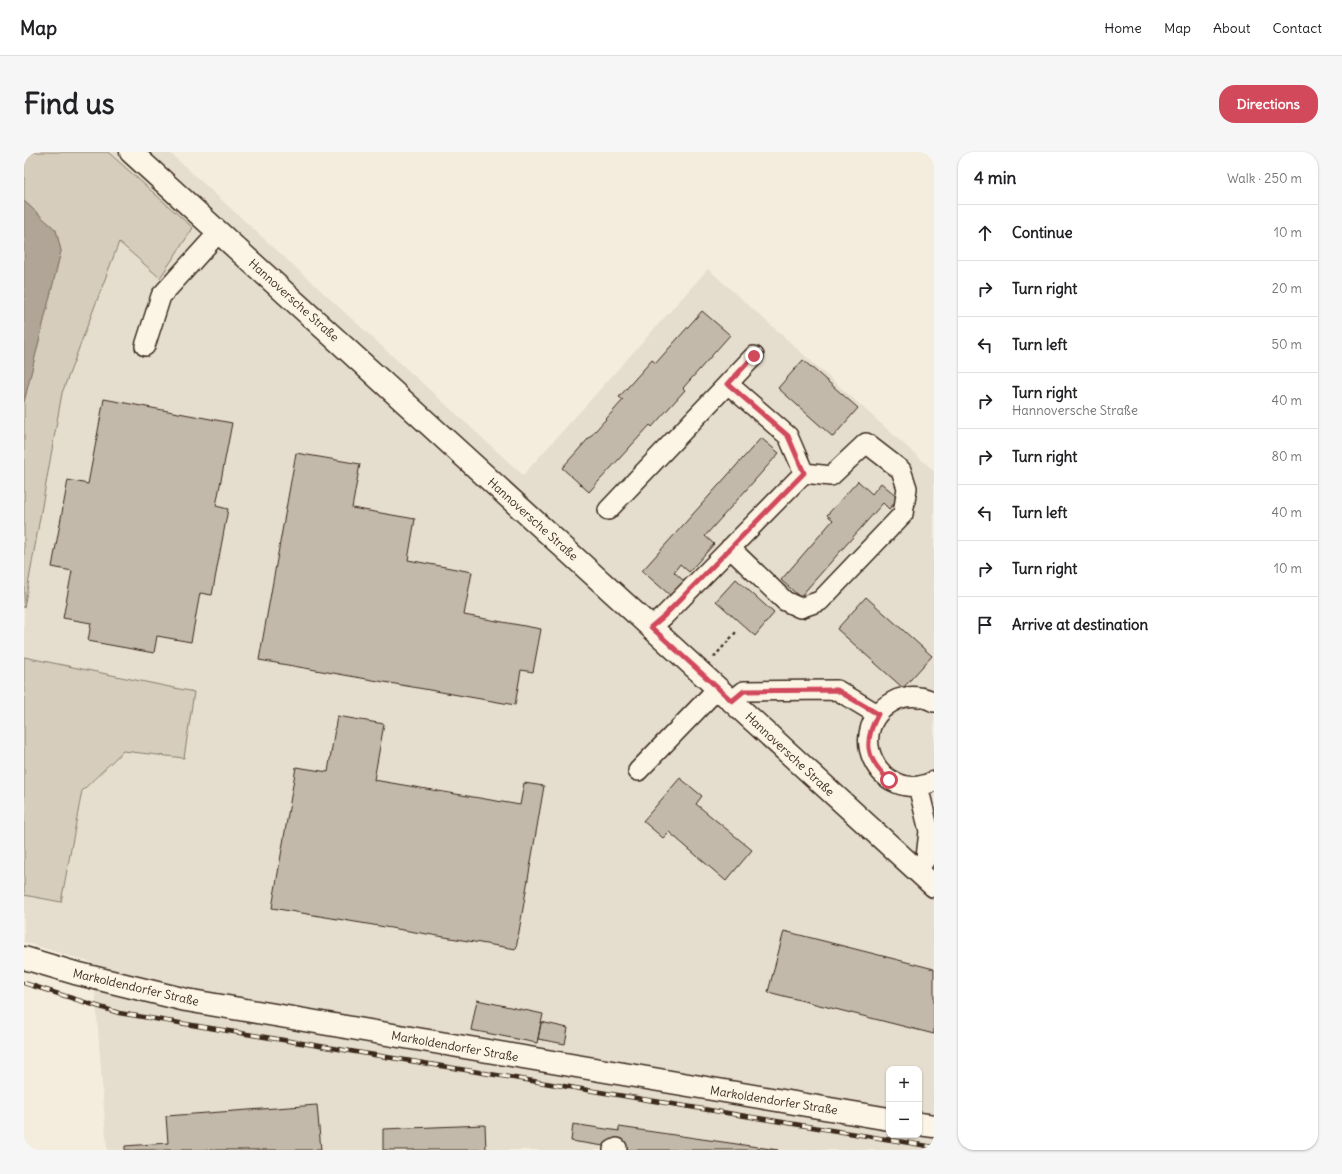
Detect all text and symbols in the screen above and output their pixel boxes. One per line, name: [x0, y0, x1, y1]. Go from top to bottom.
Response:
text: Map: [20, 16, 57, 40]
text: Home: [1104, 19, 1142, 37]
text: Map: [1164, 19, 1191, 37]
text: About: [1213, 19, 1251, 37]
text: Contact: [1273, 19, 1322, 37]
button: Directions: [1219, 85, 1318, 123]
text: Find us: [24, 86, 115, 122]
text: 4 min: [974, 167, 1016, 189]
text: Walk · 250 m: [1227, 170, 1302, 187]
icon: ahead: [974, 222, 996, 244]
text: Continue: [1012, 223, 1073, 242]
text: 10 m: [1274, 224, 1302, 241]
street label: Hannoversche Straße: [246, 256, 342, 344]
icon: right: [974, 278, 996, 300]
text: Turn right: [1012, 279, 1077, 298]
text: 20 m: [1272, 280, 1302, 297]
icon: left: [974, 334, 996, 356]
text: Turn left: [1012, 335, 1067, 354]
text: 50 m: [1271, 336, 1302, 353]
route end: [745, 347, 763, 365]
text: Turn right: [1012, 383, 1077, 402]
icon: right: [974, 390, 996, 412]
text: 40 m: [1271, 392, 1302, 409]
text: Hannoversche Straße: [1012, 402, 1138, 419]
icon: right: [974, 446, 996, 468]
text: Turn right: [1012, 447, 1077, 466]
text: 80 m: [1271, 448, 1302, 465]
street label: Hannoversche Straße: [485, 475, 581, 563]
icon: left: [974, 502, 996, 524]
text: Turn left: [1012, 503, 1067, 522]
text: 40 m: [1271, 504, 1302, 521]
icon: right: [974, 558, 996, 580]
text: Turn right: [1012, 559, 1077, 578]
text: 10 m: [1274, 560, 1302, 577]
icon: arrive: [974, 614, 996, 636]
text: Arrive at destination: [1012, 615, 1148, 634]
street label: Hannoversche Straße: [742, 709, 838, 799]
route start: [880, 771, 898, 789]
street label: Markoldendorfer Straße: [71, 965, 201, 1009]
street label: Markoldendorfer Straße: [390, 1027, 520, 1065]
map controls: [886, 1066, 922, 1138]
button: +: [886, 1066, 922, 1102]
street label: Markoldendorfer Straße: [709, 1083, 839, 1117]
button: −: [886, 1102, 922, 1138]

